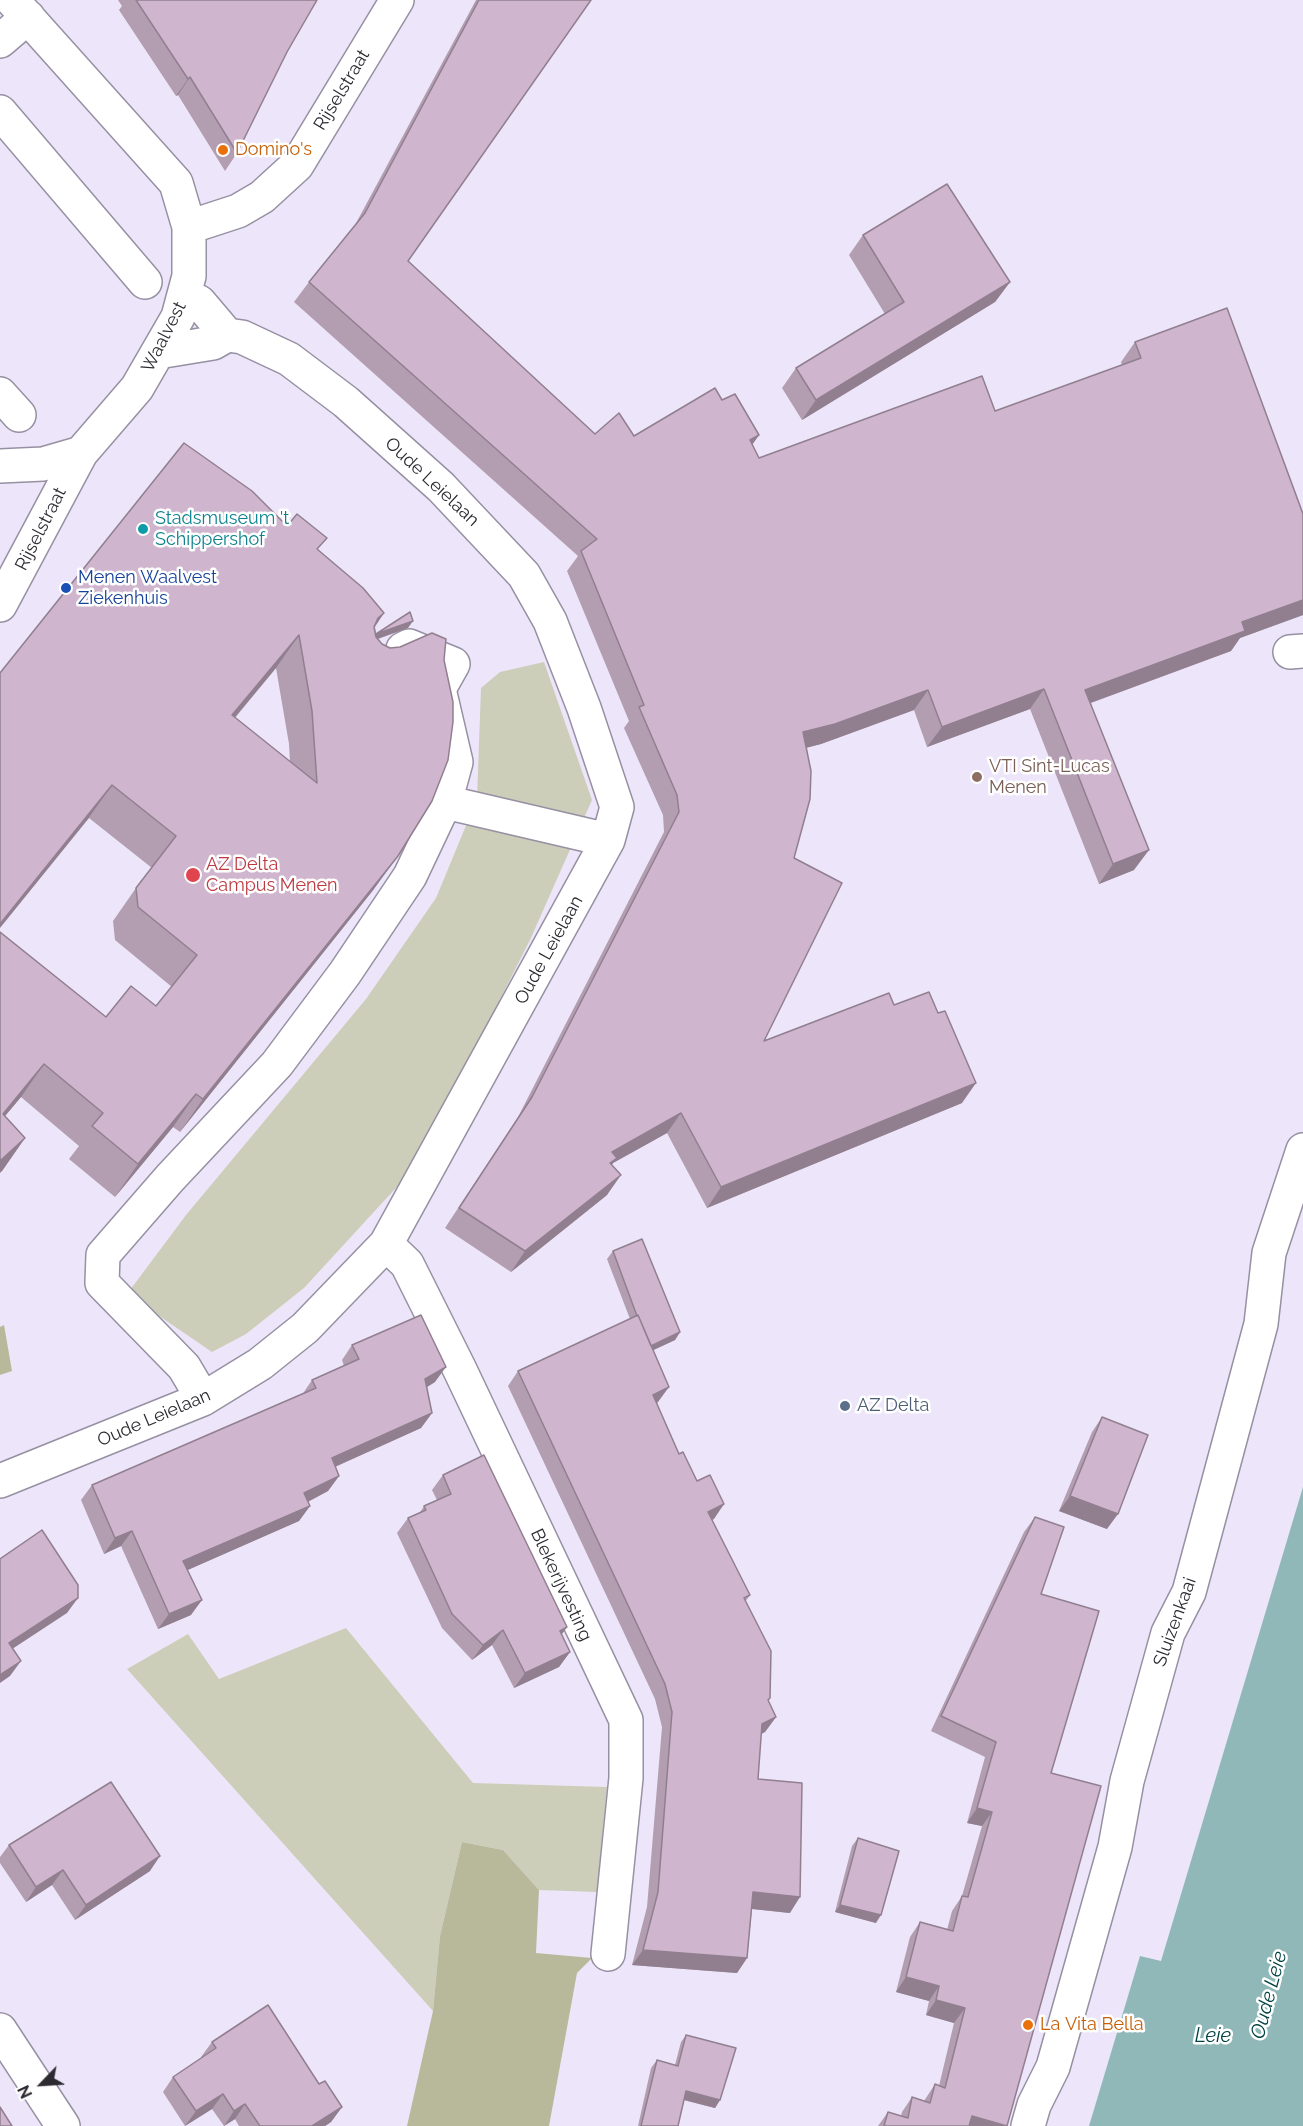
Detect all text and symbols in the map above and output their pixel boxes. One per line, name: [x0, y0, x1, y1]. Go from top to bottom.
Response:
street label: Rijselstraat: [309, 46, 375, 134]
place label: Domino's: [235, 139, 312, 161]
marker: Domino's: [216, 143, 230, 157]
street label: Waalvest: [137, 298, 191, 376]
street label: Oude Leielaan: [380, 433, 484, 531]
street label: Rijselstraat: [11, 484, 71, 574]
place label: Stadsmuseum 't Schippershof: [155, 508, 289, 550]
marker: Stadsmuseum 't Schippershof: [136, 522, 150, 536]
place label: Menen Waalvest Ziekenhuis: [78, 567, 217, 610]
marker: Menen Waalvest Ziekenhuis: [59, 581, 73, 595]
place label: VTI Sint-Lucas Menen: [989, 756, 1110, 798]
marker: VTI Sint-Lucas Menen: [970, 770, 984, 784]
place label: AZ Delta Campus Menen: [206, 854, 338, 896]
marker: AZ Delta Campus Menen: [184, 866, 202, 884]
street label: Oude Leielaan: [510, 892, 588, 1008]
street label: Oude Leielaan: [94, 1384, 214, 1452]
place label: AZ Delta: [857, 1395, 929, 1417]
marker: AZ Delta: [838, 1399, 852, 1413]
street label: Blekerijvesting: [526, 1525, 596, 1645]
street label: Sluizenkaai: [1149, 1575, 1201, 1669]
water label: Oude Leie: [1246, 1949, 1292, 2041]
place label: La Vita Bella: [1040, 2014, 1144, 2036]
marker: La Vita Bella: [1021, 2018, 1035, 2032]
water label: Leie: [1195, 2024, 1231, 2048]
north arrow: [12, 2054, 72, 2114]
text: N: [14, 2082, 36, 2101]

